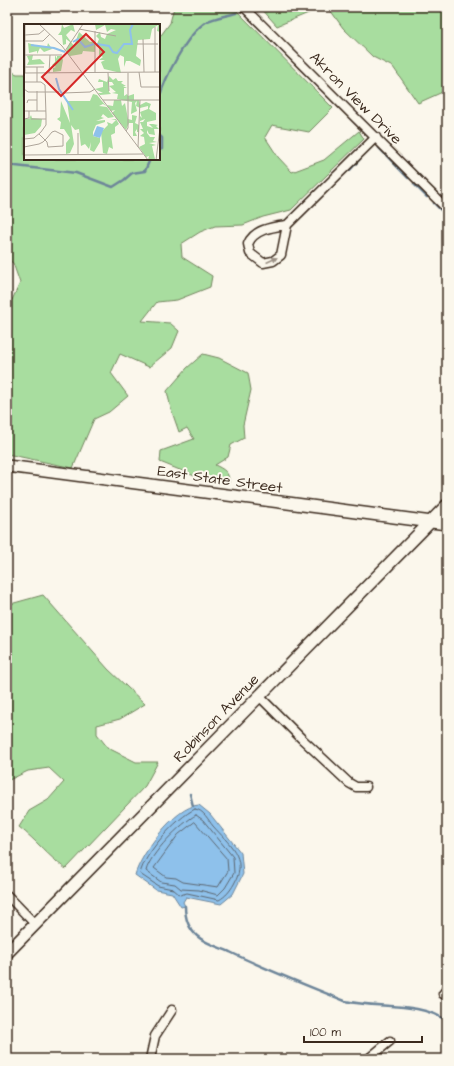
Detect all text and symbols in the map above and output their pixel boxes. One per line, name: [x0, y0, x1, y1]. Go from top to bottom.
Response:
inset map: [24, 24, 160, 160]
street label: Akron View Drive: [305, 47, 407, 149]
one-way arrow: [266, 257, 278, 263]
street label: East State Street: [156, 460, 284, 499]
street label: Robinson Avenue: [169, 669, 264, 767]
scale bar: [304, 1018, 422, 1044]
text: 100 m: [310, 1024, 341, 1041]

